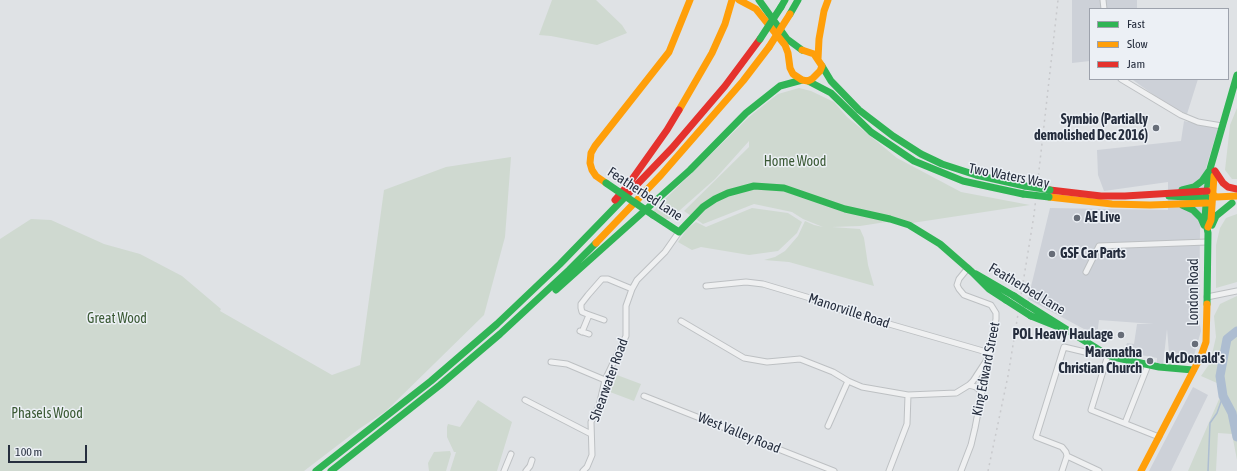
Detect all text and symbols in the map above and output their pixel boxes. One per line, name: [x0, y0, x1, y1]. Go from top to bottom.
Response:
legend: [1089, 8, 1229, 80]
text: Fast: [1127, 17, 1145, 31]
text: Slow: [1127, 37, 1148, 51]
text: Jam: [1127, 57, 1145, 71]
place label: Symbio (Partially demolished Dec 2016): [1034, 112, 1148, 144]
marker: Symbio (Partially demolished Dec 2016): [1151, 123, 1161, 133]
park label: Home Wood: [764, 154, 826, 170]
street label: Two Waters Way: [967, 160, 1051, 192]
street label: Featherbed Lane: [604, 164, 686, 224]
place label: AE Live: [1085, 210, 1120, 226]
marker: AE Live: [1072, 213, 1082, 223]
place label: GSF Car Parts: [1060, 246, 1126, 262]
marker: GSF Car Parts: [1047, 249, 1057, 259]
street label: London Road: [1186, 258, 1202, 326]
street label: Featherbed Lane: [986, 260, 1068, 318]
street label: Manorville Road: [806, 290, 892, 332]
park label: Great Wood: [87, 311, 147, 327]
street label: King Edward Street: [969, 321, 1003, 417]
place label: POL Heavy Haulage: [1012, 327, 1113, 343]
marker: POL Heavy Haulage: [1116, 330, 1126, 340]
street label: Shearwater Road: [586, 336, 632, 424]
marker: McDonald's: [1190, 339, 1200, 349]
place label: Maranatha Christian Church: [1058, 345, 1142, 378]
place label: McDonald's: [1165, 351, 1225, 367]
marker: Maranatha Christian Church: [1145, 356, 1155, 366]
park label: Phasels Wood: [11, 406, 83, 422]
street label: West Valley Road: [695, 409, 783, 457]
scale bar: [10, 437, 89, 463]
text: 100 m: [15, 445, 42, 459]

